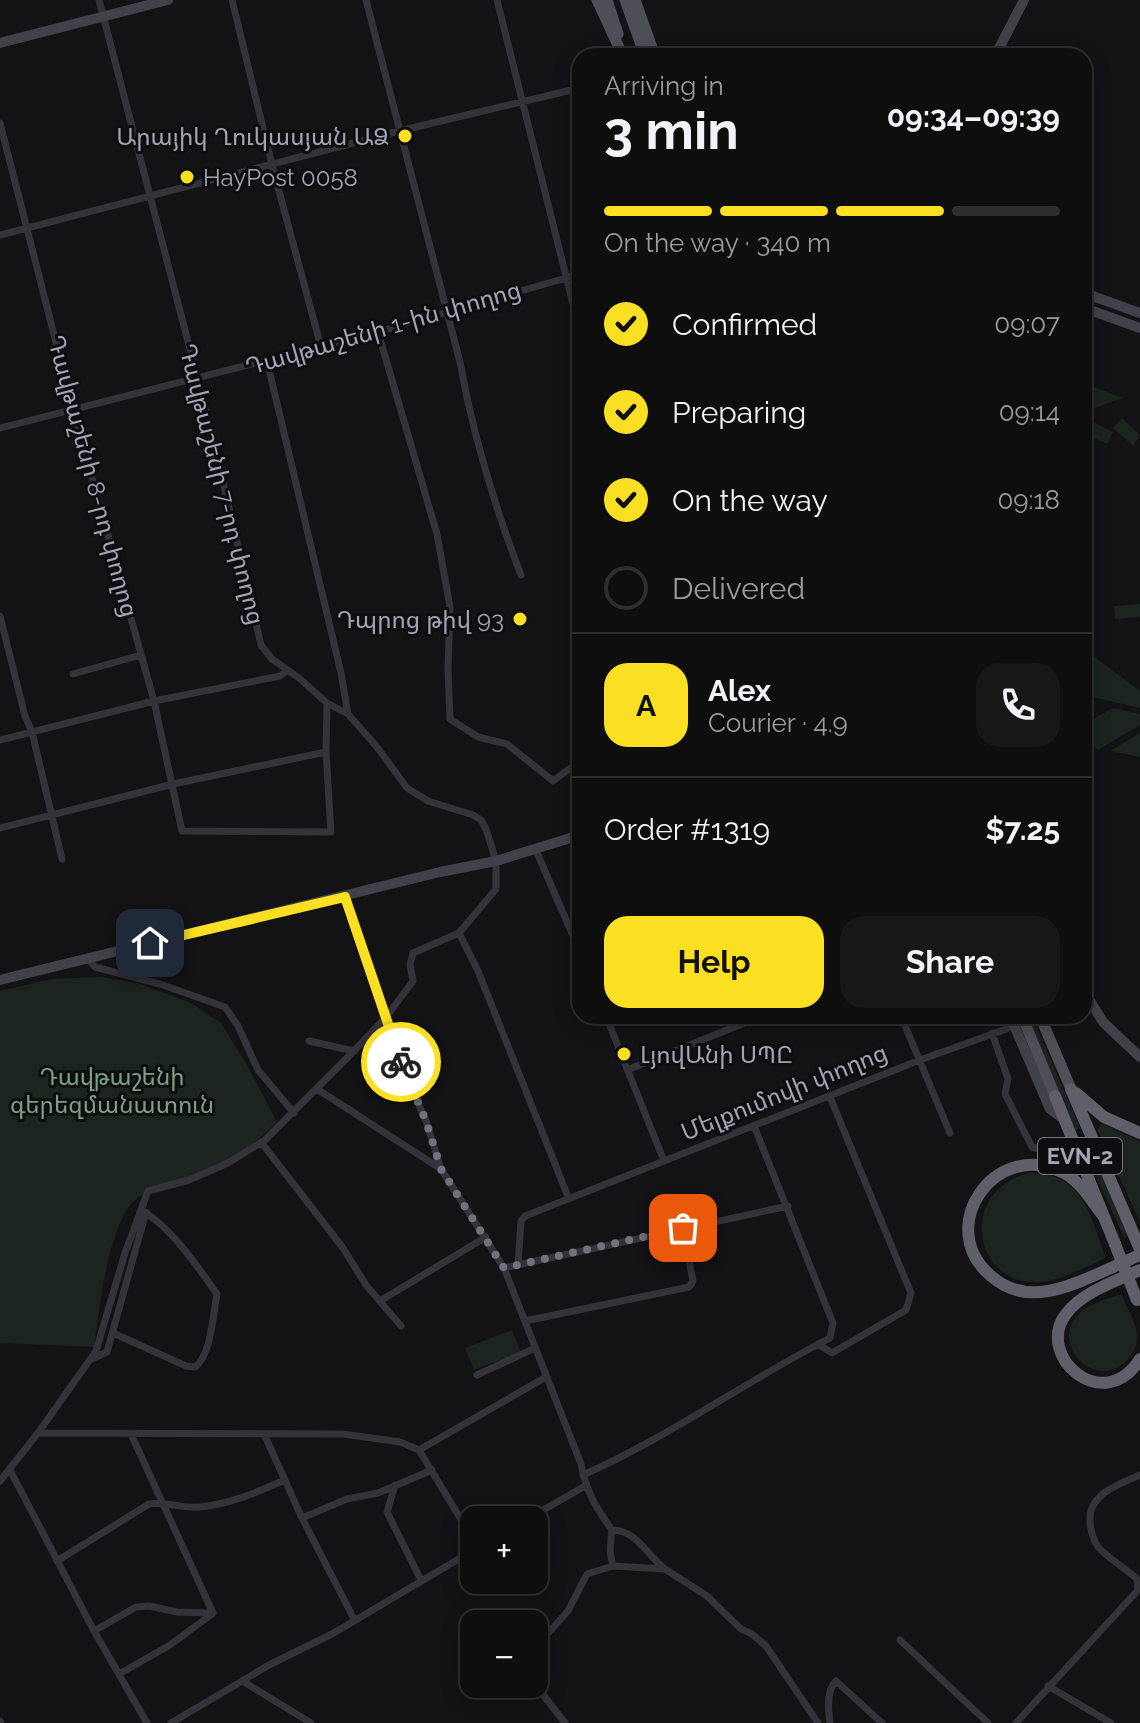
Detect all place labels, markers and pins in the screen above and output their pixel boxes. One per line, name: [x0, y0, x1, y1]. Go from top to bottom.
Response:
place label: Արայիկ Ղուկասյան ԱՁ: [116, 122, 389, 151]
marker: Արայիկ Ղուկասյան ԱՁ: [396, 127, 414, 145]
place label: HayPost 0058: [203, 163, 358, 192]
marker: HayPost 0058: [178, 168, 196, 186]
place label: Դպրոց թիվ 93: [337, 605, 504, 634]
marker: Դպրոց թիվ 93: [511, 610, 529, 628]
pin: [116, 909, 184, 977]
place label: ԼյովԱնի ՍՊԸ: [640, 1040, 793, 1069]
marker: ԼյովԱնի ՍՊԸ: [615, 1045, 633, 1063]
pin: [649, 1194, 717, 1262]

